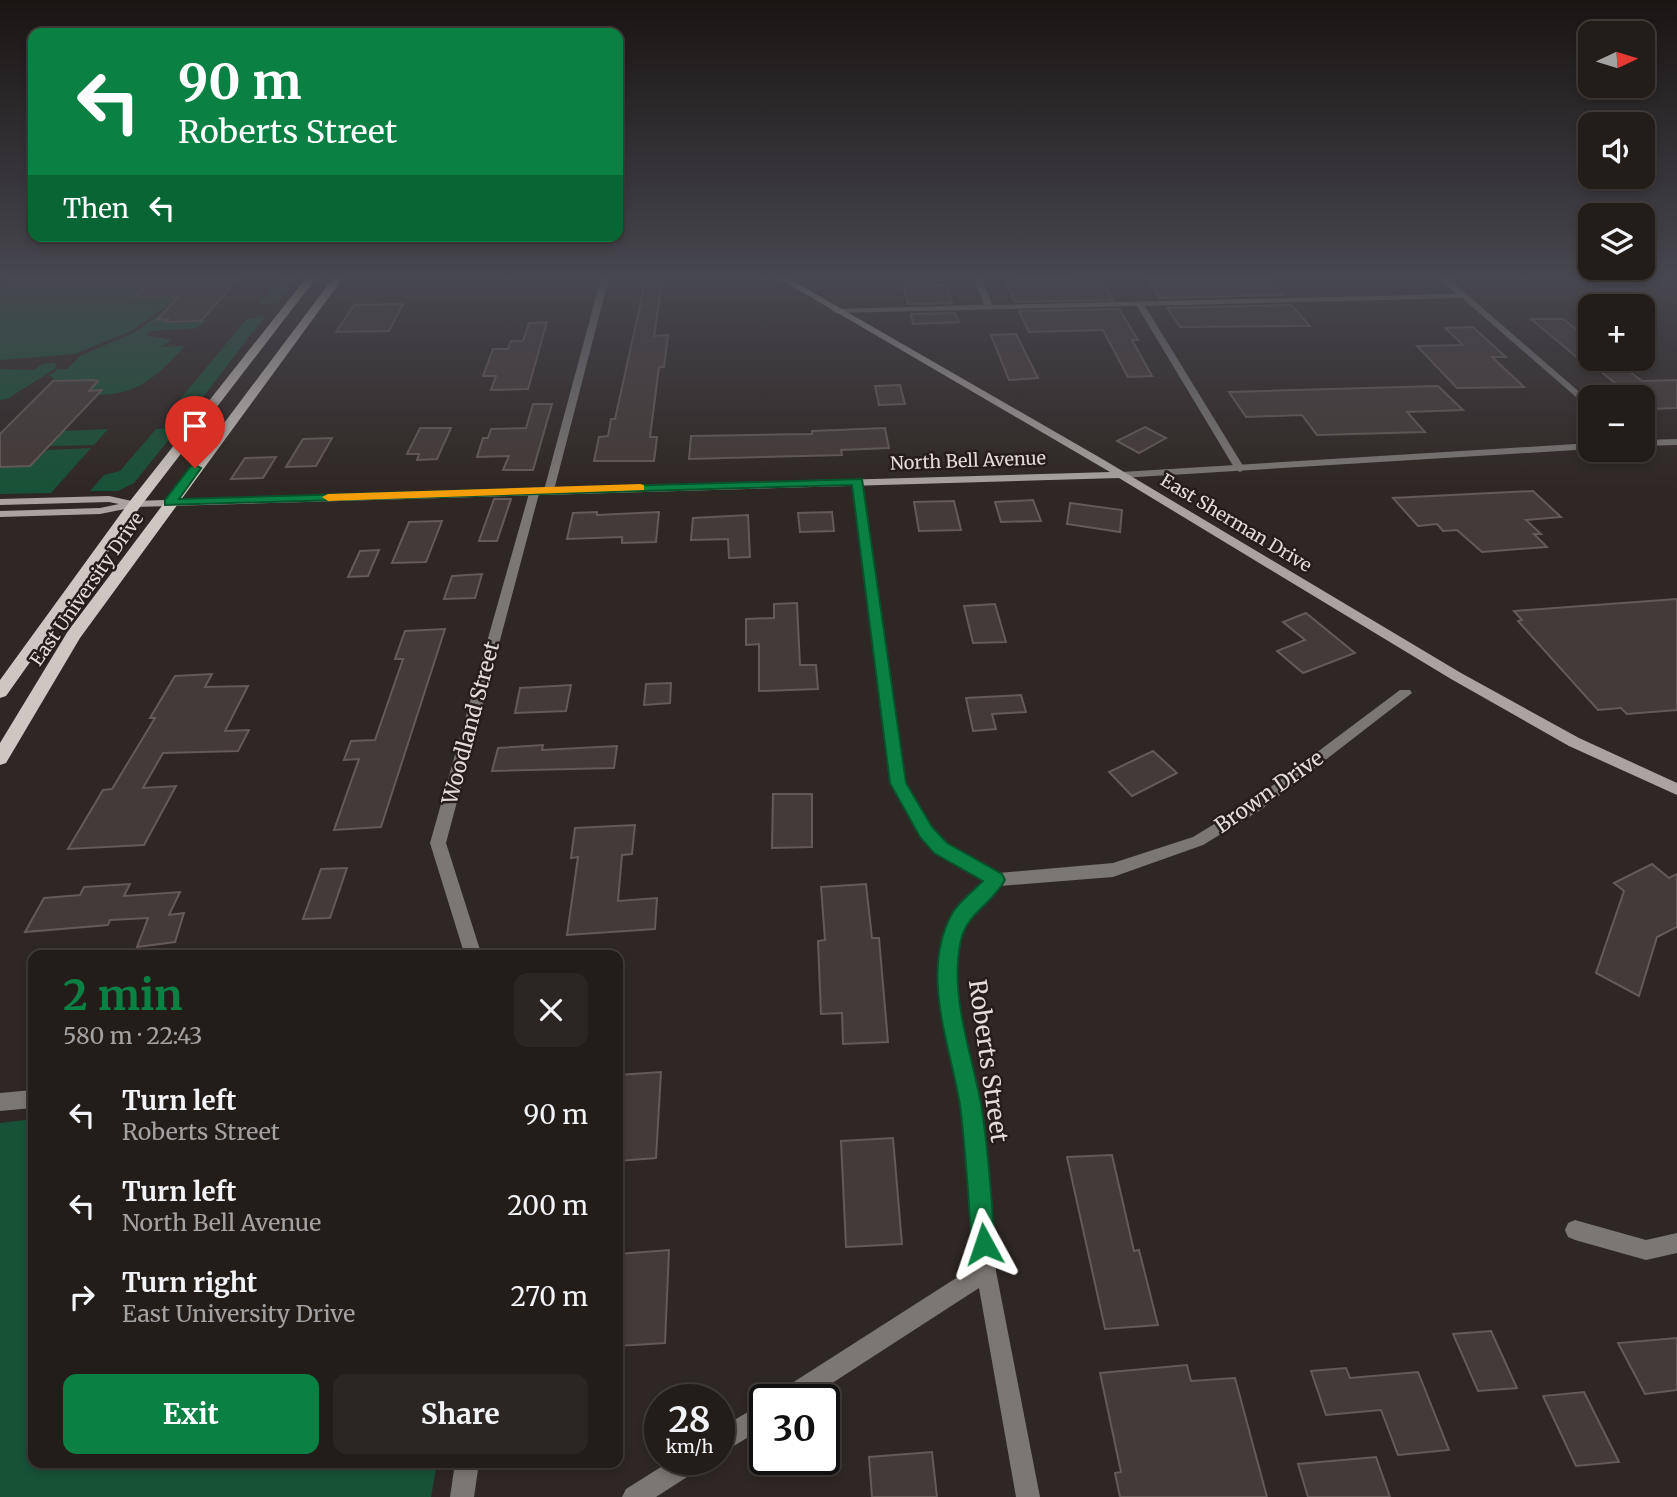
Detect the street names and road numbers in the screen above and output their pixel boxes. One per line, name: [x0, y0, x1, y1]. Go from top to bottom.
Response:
street label: North Bell Avenue: [890, 446, 1046, 475]
street label: East Sherman Drive: [1157, 468, 1316, 577]
street label: East University Drive: [25, 507, 148, 670]
street label: Woodland Street: [436, 638, 505, 808]
street label: Brown Drive: [1209, 744, 1328, 839]
street label: Roberts Street: [962, 977, 1015, 1145]

